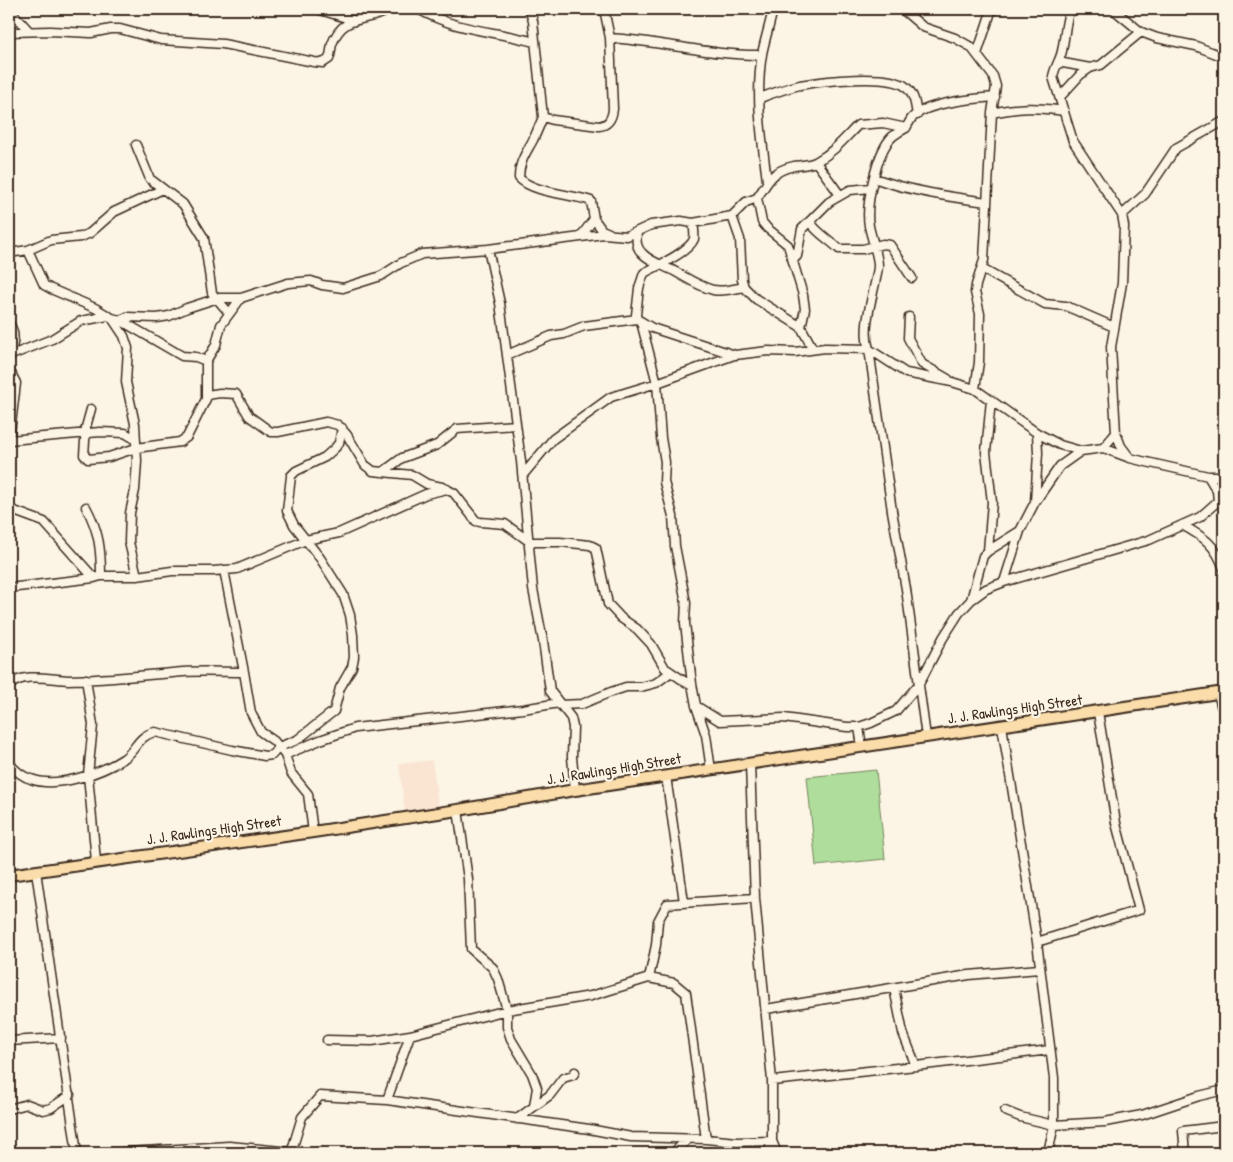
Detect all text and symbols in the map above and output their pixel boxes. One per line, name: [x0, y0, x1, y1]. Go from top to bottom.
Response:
street label: J. J. Rawlings High Street: [946, 689, 1084, 728]
street label: J. J. Rawlings High Street: [545, 747, 683, 789]
street label: J. J. Rawlings High Street: [145, 810, 283, 849]

